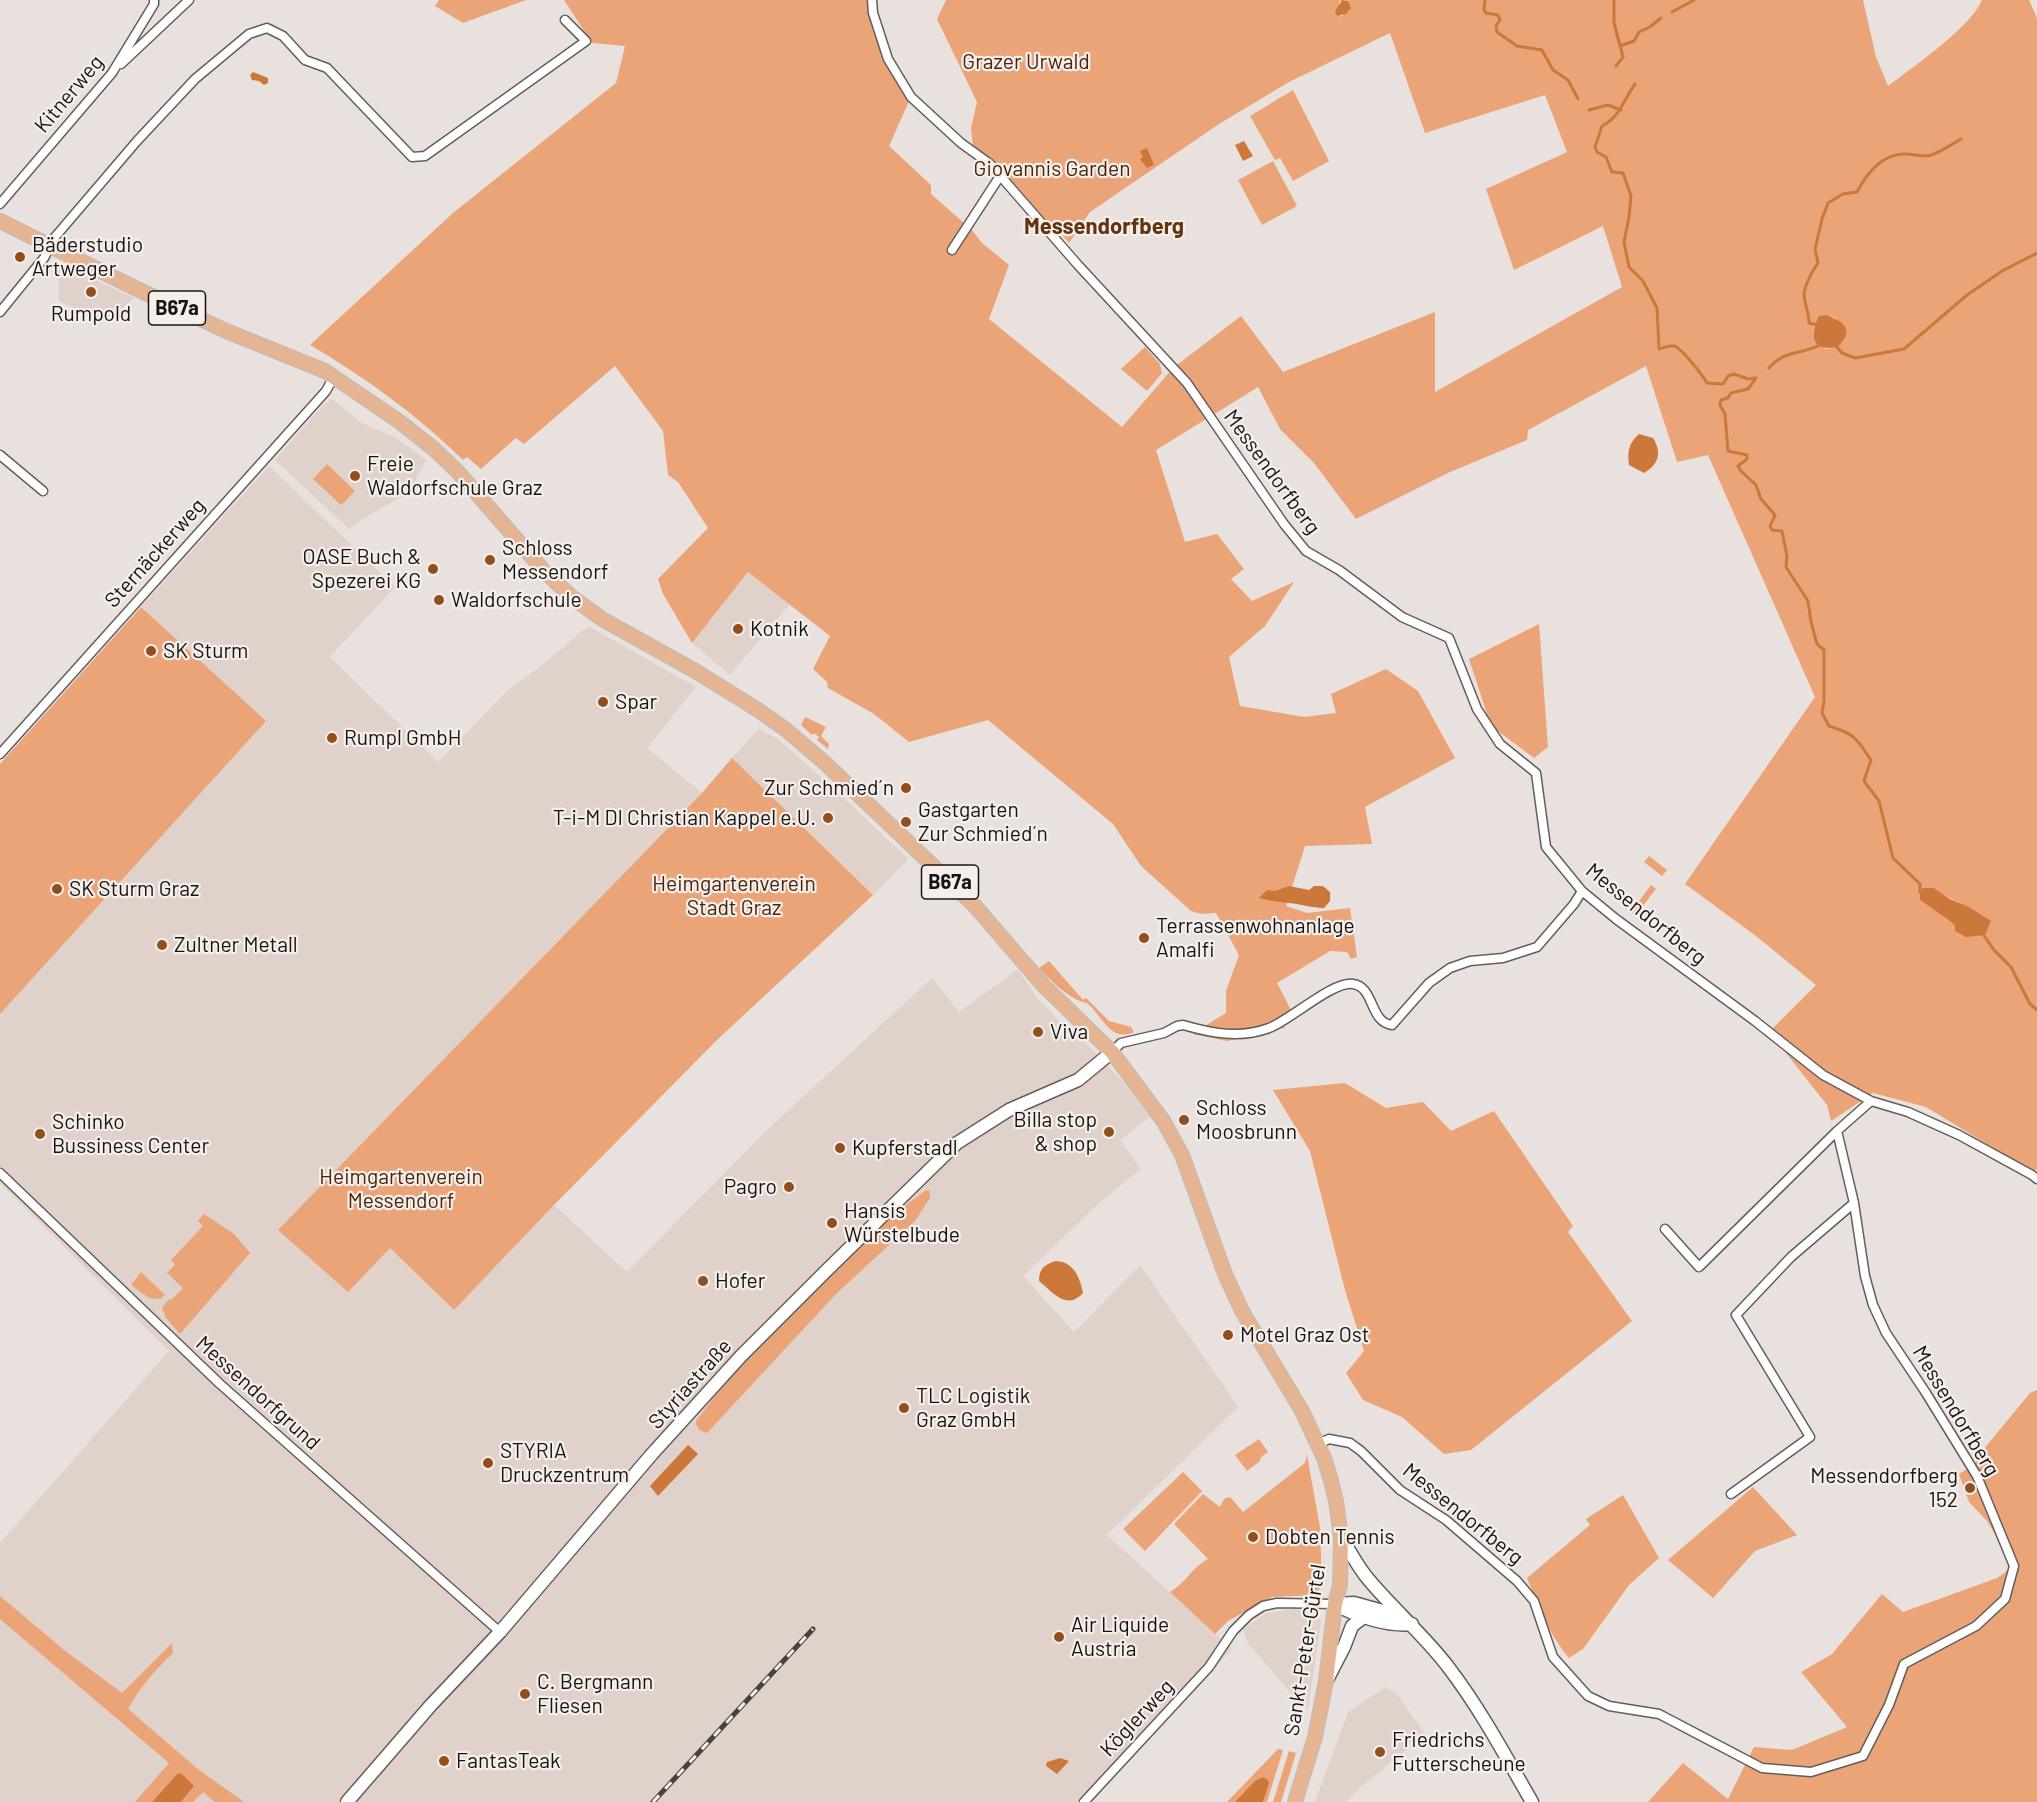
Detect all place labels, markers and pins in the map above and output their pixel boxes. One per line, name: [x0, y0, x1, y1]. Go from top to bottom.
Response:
place label: Bäderstudio Artweger: [32, 232, 143, 282]
marker: Bäderstudio Artweger: [13, 250, 27, 264]
marker: Rumpold: [84, 285, 98, 299]
place label: Rumpold: [51, 301, 131, 327]
place label: Freie Waldorfschule Graz: [367, 451, 542, 501]
marker: Freie Waldorfschule Graz: [348, 469, 362, 483]
place label: Schloss Messendorf: [502, 535, 609, 585]
place label: OASE Buch & Spezerei KG: [302, 544, 421, 594]
marker: Schloss Messendorf: [483, 553, 497, 567]
marker: OASE Buch & Spezerei KG: [426, 562, 440, 576]
place label: Waldorfschule: [451, 587, 582, 613]
marker: Waldorfschule: [432, 593, 446, 607]
place label: Kotnik: [750, 616, 809, 642]
marker: Kotnik: [731, 622, 745, 636]
place label: SK Sturm: [163, 638, 248, 664]
marker: SK Sturm: [144, 644, 158, 658]
place label: Spar: [615, 689, 657, 715]
marker: Spar: [596, 695, 610, 709]
place label: Rumpl GmbH: [344, 725, 462, 751]
marker: Rumpl GmbH: [325, 731, 339, 745]
place label: Zur Schmied´n: [764, 775, 894, 801]
marker: Zur Schmied´n: [899, 781, 913, 795]
place label: Gastgarten Zur Schmied´n: [918, 797, 1048, 847]
place label: T-i-M DI Christian Kappel e.U.: [553, 805, 816, 831]
marker: T-i-M DI Christian Kappel e.U.: [821, 811, 835, 825]
marker: Gastgarten Zur Schmied´n: [899, 815, 913, 829]
place label: SK Sturm Graz: [69, 876, 199, 902]
marker: SK Sturm Graz: [50, 882, 64, 896]
place label: Terrassenwohnanlage Amalfi: [1156, 913, 1355, 963]
marker: Terrassenwohnanlage Amalfi: [1137, 931, 1151, 945]
place label: Zultner Metall: [174, 932, 298, 958]
marker: Zultner Metall: [155, 938, 169, 952]
place label: Viva: [1050, 1019, 1088, 1045]
marker: Viva: [1031, 1025, 1045, 1039]
place label: Schloss Moosbrunn: [1196, 1095, 1297, 1145]
place label: Billa stop & shop: [1013, 1107, 1097, 1157]
place label: Schinko Bussiness Center: [52, 1109, 209, 1159]
marker: Schloss Moosbrunn: [1177, 1113, 1191, 1127]
marker: Billa stop & shop: [1102, 1125, 1116, 1139]
marker: Schinko Bussiness Center: [33, 1127, 47, 1141]
place label: Kupferstadl: [852, 1135, 958, 1161]
marker: Kupferstadl: [833, 1141, 847, 1155]
place label: Pagro: [724, 1174, 777, 1200]
marker: Pagro: [782, 1180, 796, 1194]
place label: Hansis Würstelbude: [844, 1198, 960, 1248]
marker: Hansis Würstelbude: [825, 1216, 839, 1230]
place label: Hofer: [715, 1268, 765, 1294]
marker: Hofer: [696, 1274, 710, 1288]
place label: Motel Graz Ost: [1240, 1322, 1369, 1348]
marker: Motel Graz Ost: [1221, 1328, 1235, 1342]
place label: TLC Logistik Graz GmbH: [916, 1383, 1030, 1433]
marker: TLC Logistik Graz GmbH: [897, 1401, 911, 1415]
place label: STYRIA Druckzentrum: [500, 1438, 629, 1488]
marker: STYRIA Druckzentrum: [481, 1456, 495, 1470]
place label: Messendorfberg 152: [1810, 1463, 1958, 1513]
marker: Messendorfberg 152: [1963, 1481, 1977, 1495]
place label: Dobten Tennis: [1265, 1524, 1395, 1550]
marker: Dobten Tennis: [1246, 1530, 1260, 1544]
place label: Air Liquide Austria: [1071, 1612, 1169, 1662]
marker: Air Liquide Austria: [1052, 1630, 1066, 1644]
place label: C. Bergmann Fliesen: [537, 1669, 653, 1719]
marker: C. Bergmann Fliesen: [518, 1687, 532, 1701]
place label: Friedrichs Futterscheune: [1392, 1727, 1526, 1777]
marker: Friedrichs Futterscheune: [1373, 1745, 1387, 1759]
place label: FantasTeak: [456, 1748, 561, 1774]
marker: FantasTeak: [437, 1754, 451, 1768]

